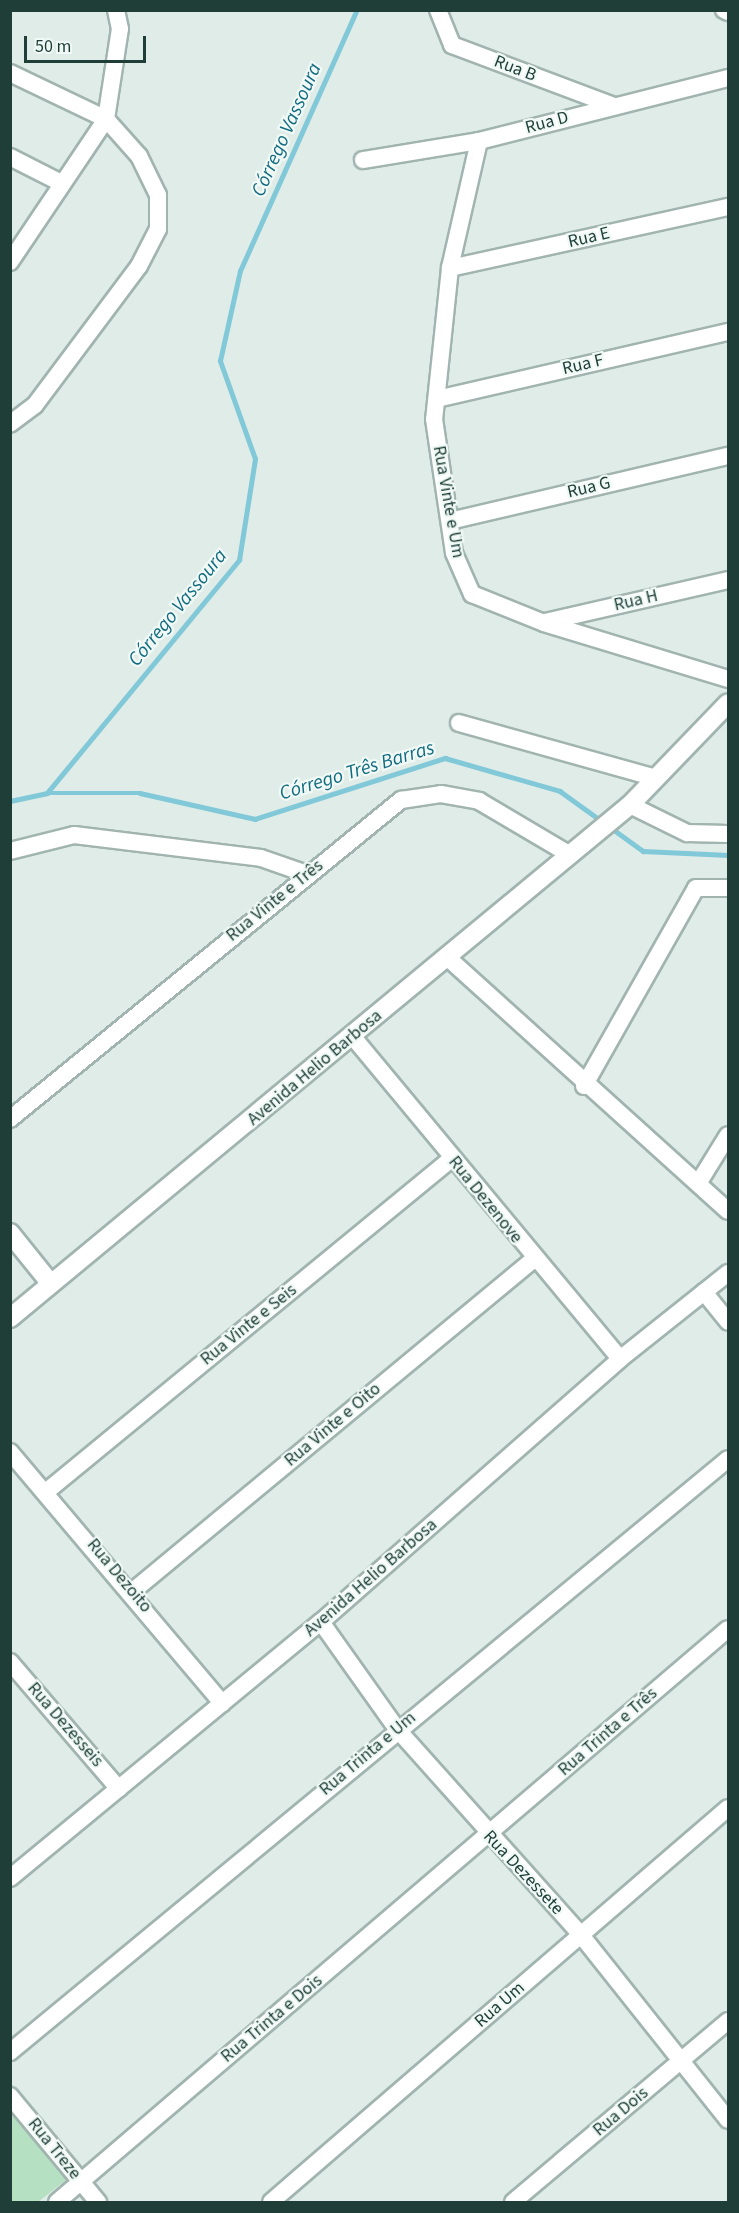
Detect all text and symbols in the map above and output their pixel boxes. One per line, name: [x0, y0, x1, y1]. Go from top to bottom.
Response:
scale bar: [27, 24, 148, 62]
text: 50 m: [35, 34, 71, 59]
street label: Rua B: [491, 51, 539, 87]
water label: Córrego Vassoura: [247, 60, 327, 200]
street label: Rua D: [523, 107, 571, 139]
street label: Rua E: [566, 223, 612, 253]
street label: Rua F: [560, 350, 606, 380]
street label: Rua Vinte e Um: [427, 444, 469, 560]
street label: Rua G: [565, 473, 613, 503]
water label: Córrego Vassoura: [124, 545, 232, 671]
street label: Rua H: [612, 585, 660, 617]
water label: Córrego Três Barras: [277, 736, 437, 806]
street label: Rua Vinte e Três: [222, 855, 328, 947]
street label: Avenida Helio Barbosa: [243, 1005, 387, 1131]
street label: Rua Dezenove: [443, 1152, 527, 1248]
street label: Rua Vinte e Seis: [196, 1280, 302, 1370]
street label: Rua Vinte e Oito: [280, 1378, 386, 1472]
street label: Avenida Helio Barbosa: [300, 1514, 442, 1642]
street label: Rua Dezoito: [82, 1535, 156, 1617]
street label: Rua Dezesseis: [22, 1678, 108, 1772]
street label: Rua Trinta e Três: [554, 1683, 662, 1781]
street label: Rua Trinta e Um: [315, 1707, 421, 1801]
street label: Rua Dezessete: [478, 1826, 568, 1920]
street label: Rua Trinta e Dois: [217, 1970, 327, 2068]
street label: Rua Um: [471, 1977, 529, 2033]
street label: Rua Dois: [589, 2083, 653, 2141]
street label: Rua Treze: [23, 2114, 85, 2184]

